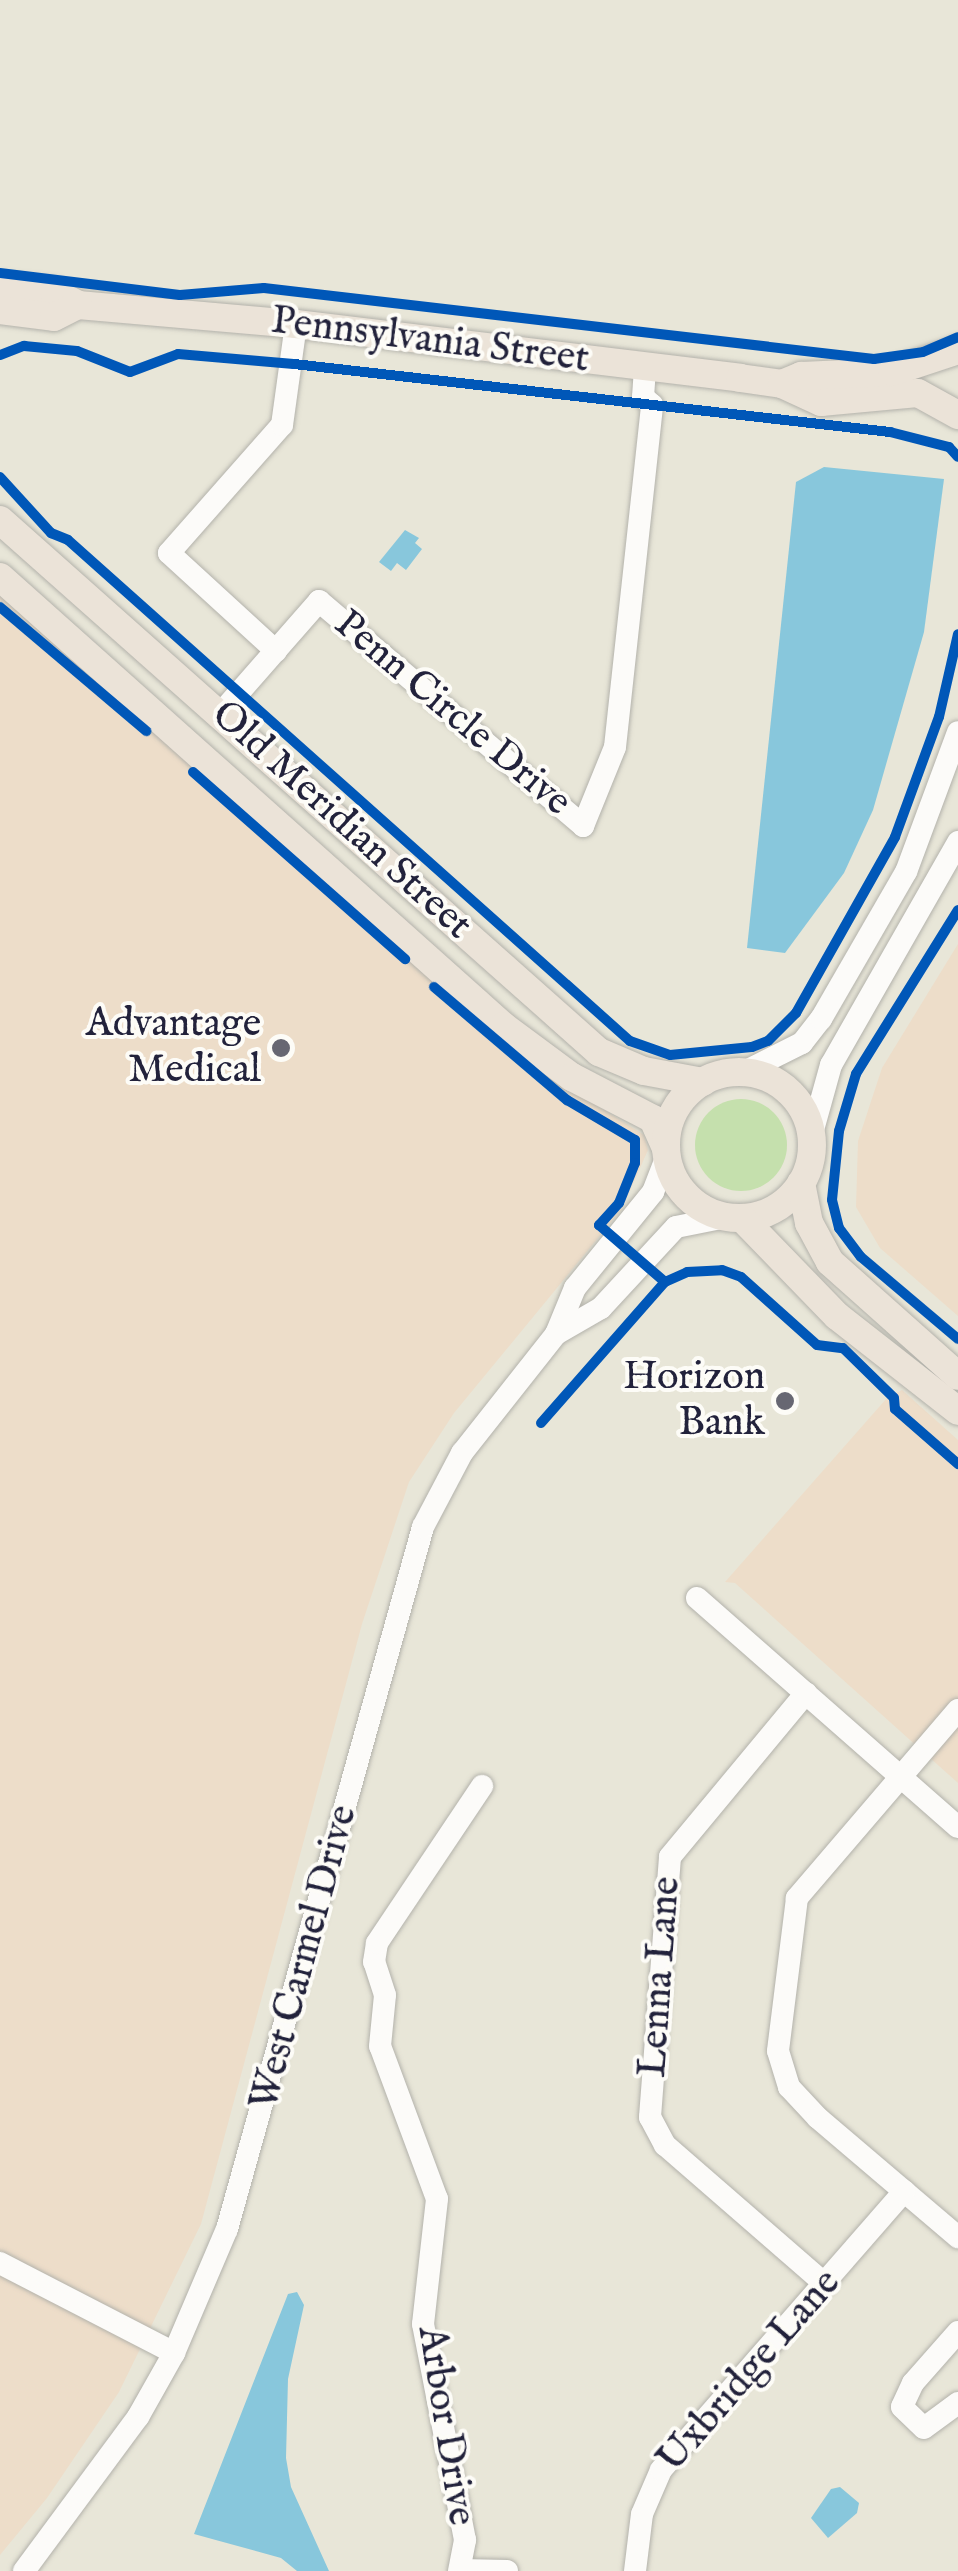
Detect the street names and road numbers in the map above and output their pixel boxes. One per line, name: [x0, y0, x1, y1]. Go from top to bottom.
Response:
street label: Pennsylvania Street: [268, 298, 592, 384]
street label: Penn Circle Drive: [324, 601, 580, 827]
street label: Old Meridian Street: [201, 692, 481, 950]
street label: West Carmel Drive: [241, 1800, 369, 2116]
street label: Lenna Lane: [630, 1875, 692, 2079]
street label: Uxbridge Lane: [648, 2260, 852, 2484]
street label: Arbor Drive: [406, 2323, 484, 2529]

